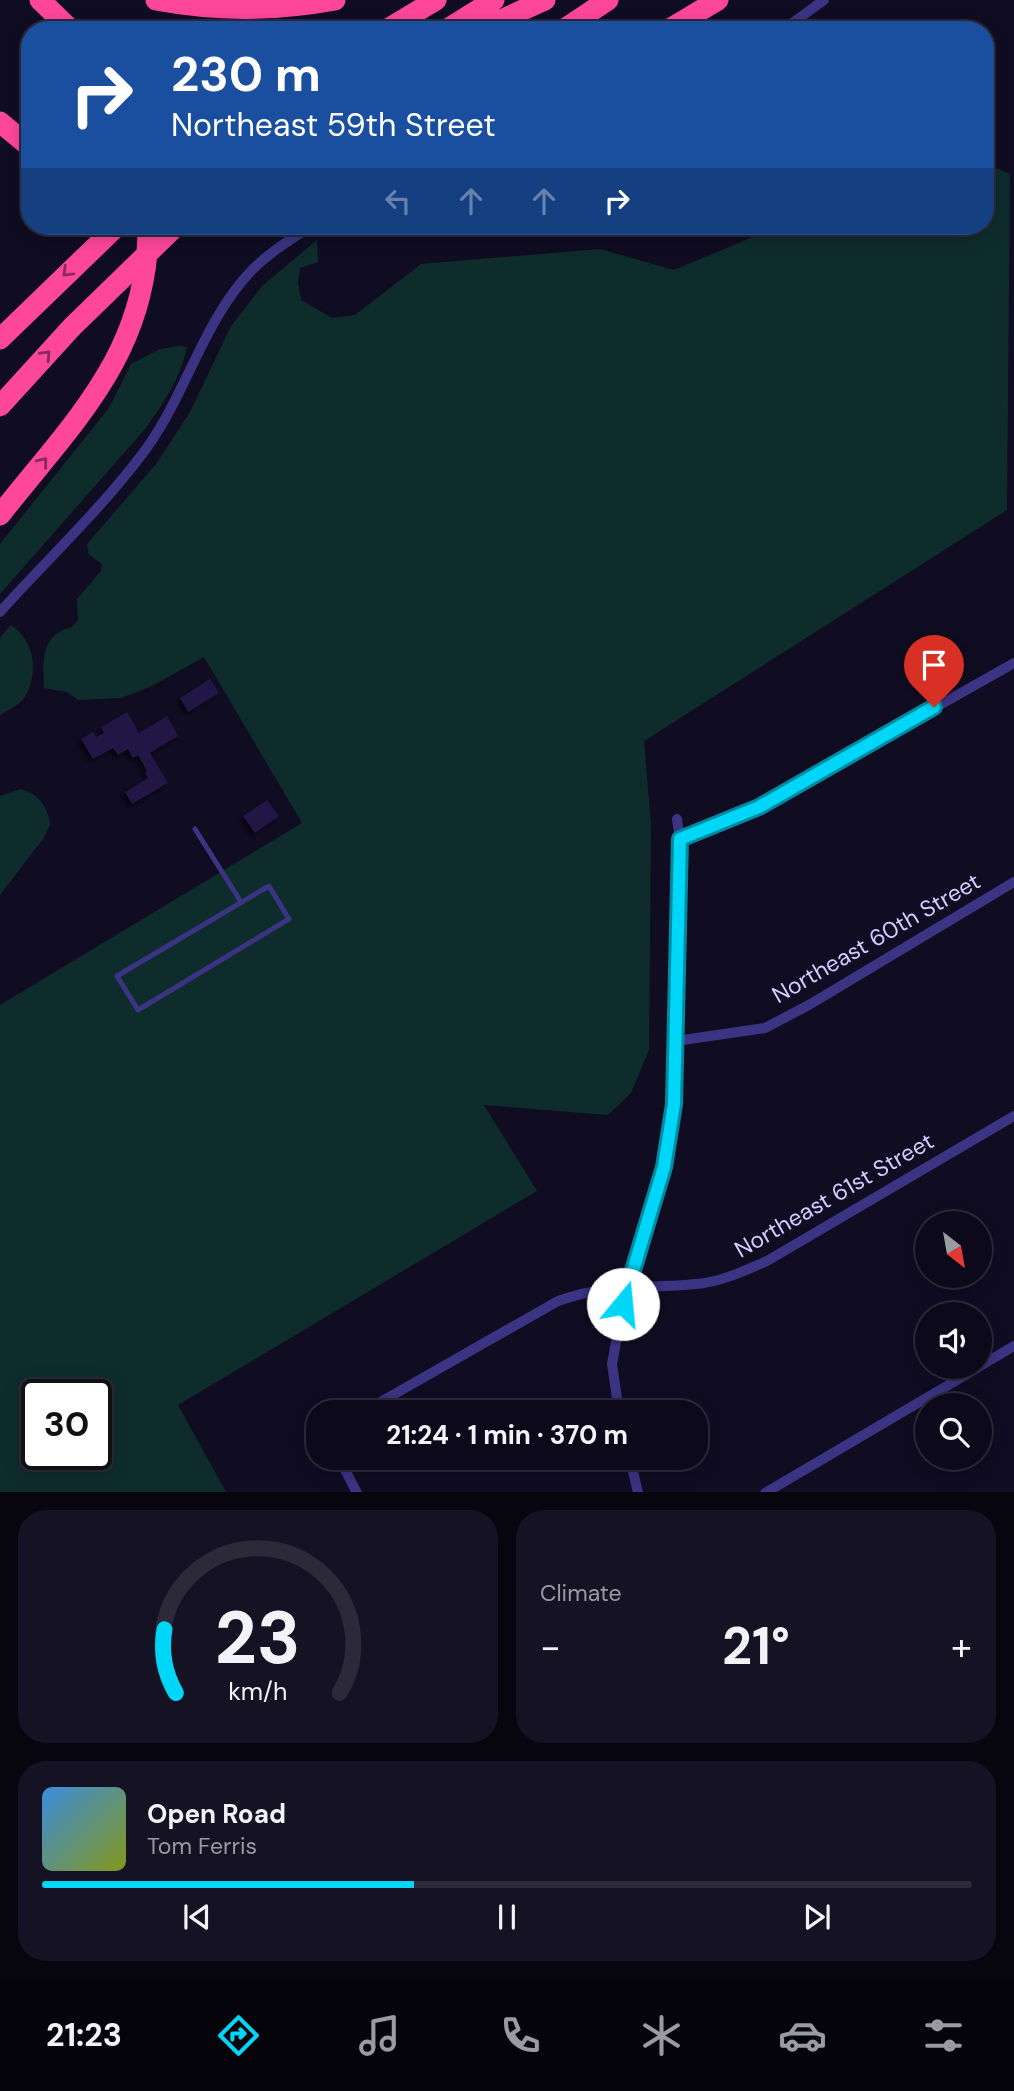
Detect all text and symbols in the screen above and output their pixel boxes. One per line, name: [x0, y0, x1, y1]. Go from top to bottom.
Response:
text: 230 m: [171, 42, 321, 106]
icon: right: [56, 49, 147, 140]
text: Northeast 59th Street: [171, 104, 496, 146]
icon: left: [379, 182, 417, 220]
icon: ahead: [452, 182, 490, 220]
icon: ahead: [525, 182, 563, 220]
icon: right: [598, 182, 636, 220]
one-way arrow: [62, 264, 75, 277]
one-way arrow: [37, 350, 50, 363]
one-way arrow: [34, 457, 47, 469]
pin: [904, 635, 964, 707]
icon: arrive: [915, 646, 953, 684]
street label: Northeast 60th Street: [766, 866, 986, 1010]
street label: Northeast 61st Street: [729, 1126, 939, 1264]
north arrow: [915, 1211, 992, 1288]
map controls: [915, 1211, 992, 1470]
position arrow: [586, 1267, 660, 1341]
button: sound: [915, 1302, 992, 1379]
speed limit sign: 30: [21, 1379, 112, 1470]
button: search: [915, 1393, 992, 1470]
text: 21:24 · 1 min · 370 m: [386, 1418, 628, 1452]
text: Climate: [540, 1578, 622, 1608]
text: 23: [215, 1591, 301, 1686]
text: 21°: [722, 1612, 790, 1680]
text: −: [540, 1622, 561, 1672]
text: +: [951, 1622, 972, 1672]
text: km/h: [228, 1674, 288, 1707]
text: Open Road: [147, 1797, 286, 1831]
text: Tom Ferris: [147, 1831, 257, 1861]
icon: previous: [178, 1898, 216, 1936]
icon: pause: [488, 1898, 526, 1936]
icon: next: [798, 1898, 836, 1936]
icon: directions: [214, 2011, 263, 2060]
icon: music: [355, 2011, 404, 2060]
icon: phone: [496, 2011, 545, 2060]
icon: climate: [637, 2011, 686, 2060]
icon: car: [778, 2011, 827, 2060]
icon: filters: [919, 2011, 968, 2060]
text: 21:23: [46, 2014, 122, 2056]

